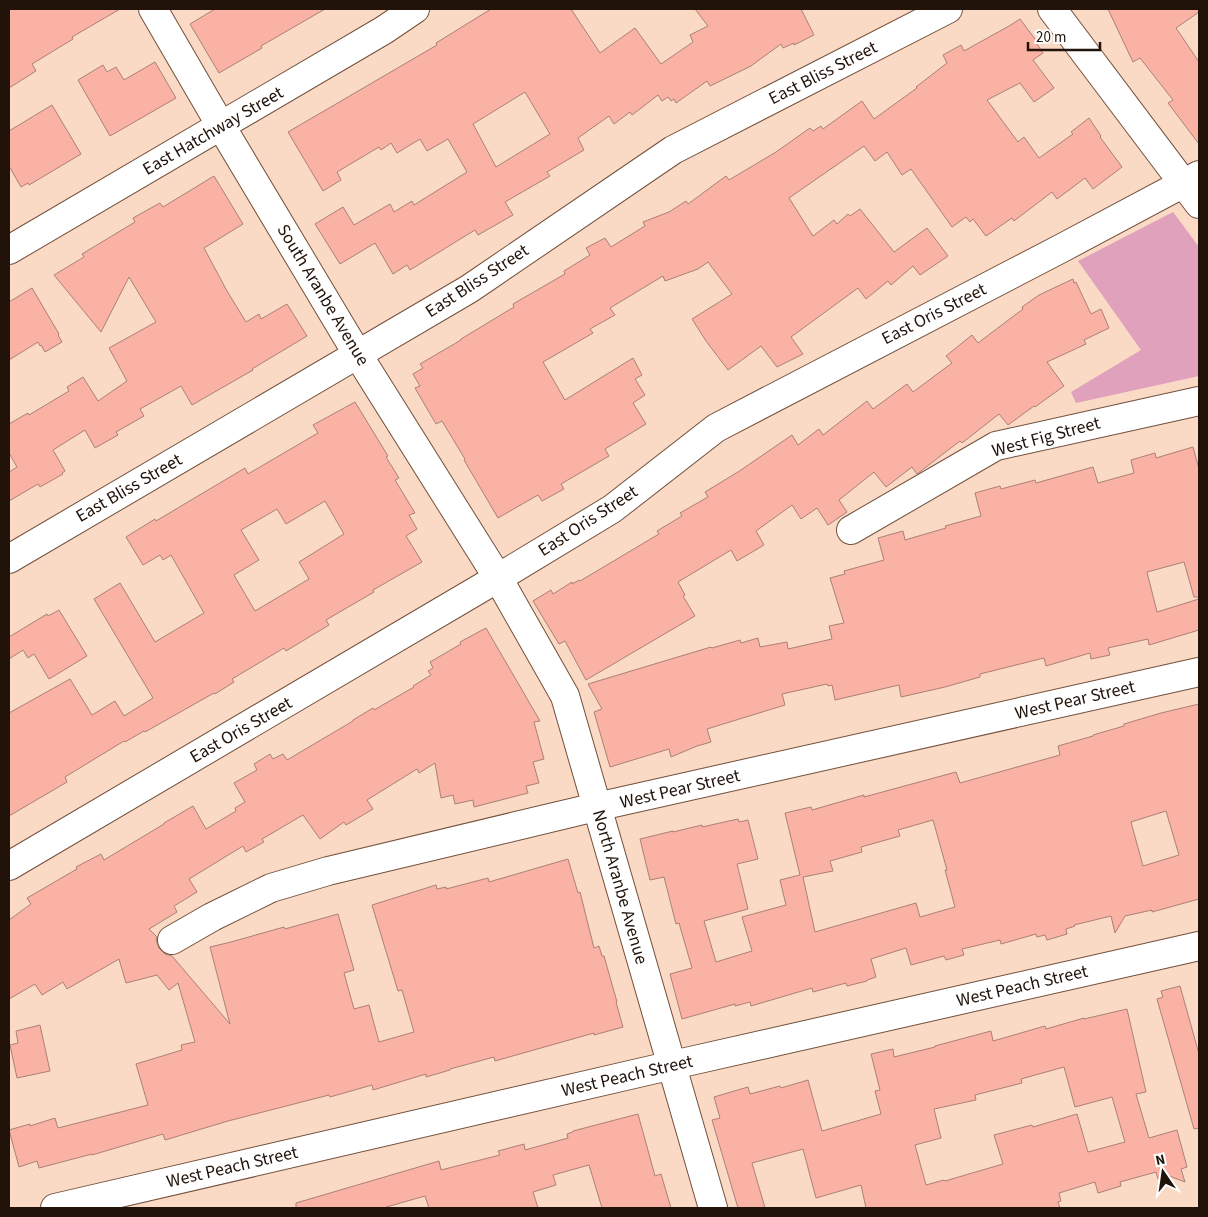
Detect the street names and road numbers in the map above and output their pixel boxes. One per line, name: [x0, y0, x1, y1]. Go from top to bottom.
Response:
street label: East Bliss Street: [764, 35, 882, 111]
street label: East Hatchway Street: [138, 80, 288, 182]
street label: South Aranbe Avenue: [271, 220, 375, 371]
street label: East Bliss Street: [420, 238, 534, 324]
street label: East Oris Street: [877, 277, 991, 351]
street label: West Fig Street: [989, 411, 1103, 463]
street label: East Bliss Street: [71, 447, 187, 529]
street label: East Oris Street: [533, 479, 643, 563]
street label: West Pear Street: [1013, 674, 1137, 726]
street label: East Oris Street: [185, 691, 297, 769]
street label: West Pear Street: [618, 763, 742, 815]
street label: North Aranbe Avenue: [586, 807, 654, 967]
street label: West Peach Street: [954, 959, 1090, 1013]
street label: West Peach Street: [559, 1049, 695, 1103]
street label: West Peach Street: [164, 1140, 300, 1194]

